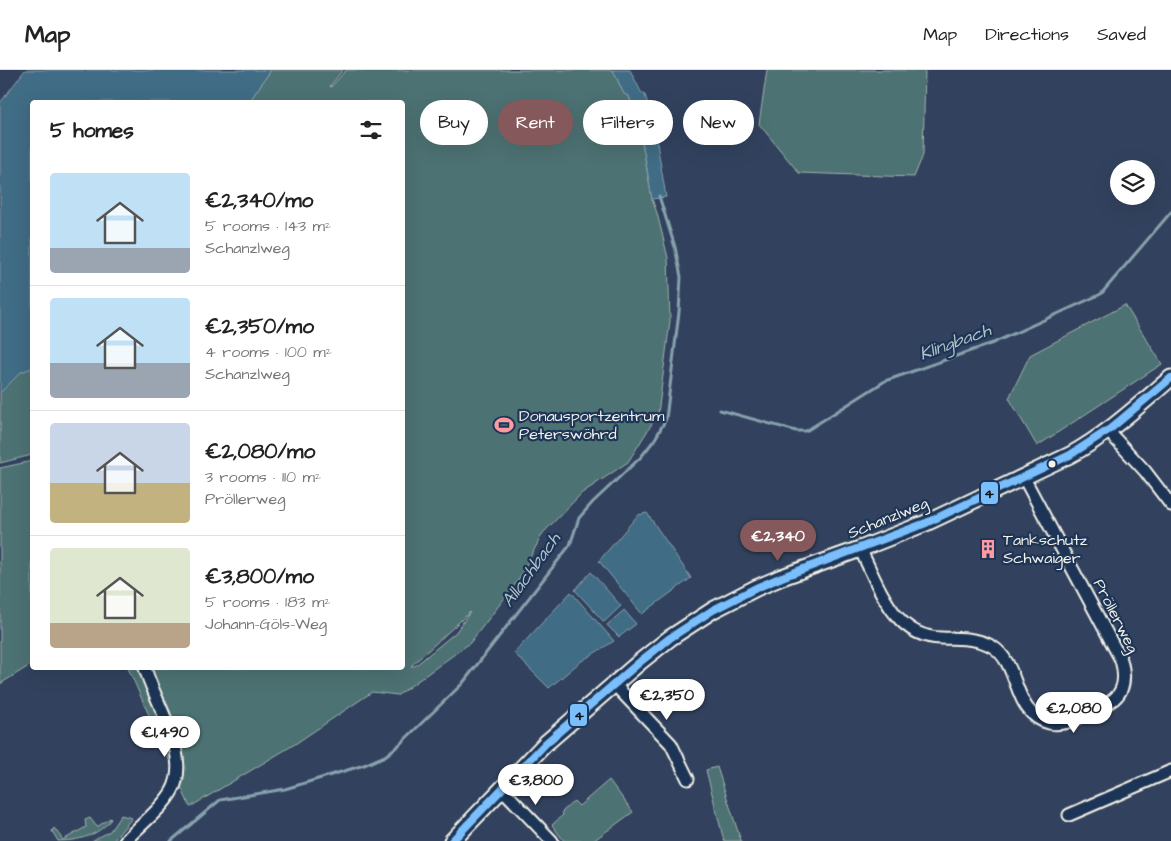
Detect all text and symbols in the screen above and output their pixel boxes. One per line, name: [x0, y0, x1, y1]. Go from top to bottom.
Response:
text: Map: [25, 18, 70, 52]
text: Map: [923, 22, 957, 47]
text: Directions: [985, 22, 1069, 47]
text: Saved: [1097, 22, 1146, 47]
chip: Buy: [420, 100, 488, 145]
chip: Rent: [498, 100, 573, 145]
chip: Filters: [583, 100, 673, 145]
chip: New: [683, 100, 754, 145]
text: 5 homes: [50, 116, 134, 145]
icon: filters: [357, 116, 385, 144]
map controls: [1110, 160, 1155, 205]
button: layers: [1110, 160, 1155, 205]
text: €2,340/mo: [205, 186, 313, 215]
icon: home: [90, 193, 150, 253]
text: 5 rooms · 143 m²: [205, 215, 331, 237]
text: Schanzlweg: [205, 237, 290, 259]
text: €2,350/mo: [205, 312, 314, 341]
water label: Klingbach: [916, 317, 996, 367]
icon: home: [90, 318, 150, 378]
text: 4 rooms · 100 m²: [205, 341, 332, 363]
text: Schanzlweg: [205, 363, 290, 385]
place label: Donausportzentrum Peterswöhrd: [519, 405, 665, 445]
sports icon: Donausportzentrum Peterswöhrd: [493, 414, 515, 436]
text: €2,080/mo: [205, 437, 315, 466]
icon: home: [90, 443, 150, 503]
unlabelled marker: [1047, 459, 1057, 469]
text: 3 rooms · 110 m²: [205, 466, 321, 488]
line badge: 4: [980, 481, 999, 505]
text: 4: [984, 484, 994, 504]
text: Pröllerweg: [205, 488, 285, 510]
street label: Schanzlweg: [845, 492, 932, 545]
pin: €2,340: [737, 520, 819, 562]
text: €2,340: [751, 525, 805, 547]
water label: Allachbach: [496, 527, 567, 612]
place label: Tankschutz Schwaiger: [1003, 529, 1088, 570]
building icon: Tankschutz Schwaiger: [977, 538, 999, 560]
text: €3,800/mo: [205, 562, 314, 591]
icon: home: [90, 568, 150, 628]
street label: Pröllerweg: [1087, 575, 1144, 657]
text: 5 rooms · 183 m²: [205, 591, 331, 613]
text: Johann-Göls-Weg: [205, 613, 327, 635]
pin: €2,350: [626, 678, 708, 721]
text: €2,350: [640, 684, 694, 706]
pin: €2,080: [1033, 692, 1115, 734]
text: €2,080: [1046, 697, 1102, 719]
line badge: 4: [569, 703, 588, 727]
text: 4: [574, 706, 584, 726]
pin: €1,490: [124, 716, 206, 758]
text: €1,490: [141, 721, 189, 743]
pin: €3,800: [495, 764, 577, 806]
text: €3,800: [509, 769, 563, 791]

